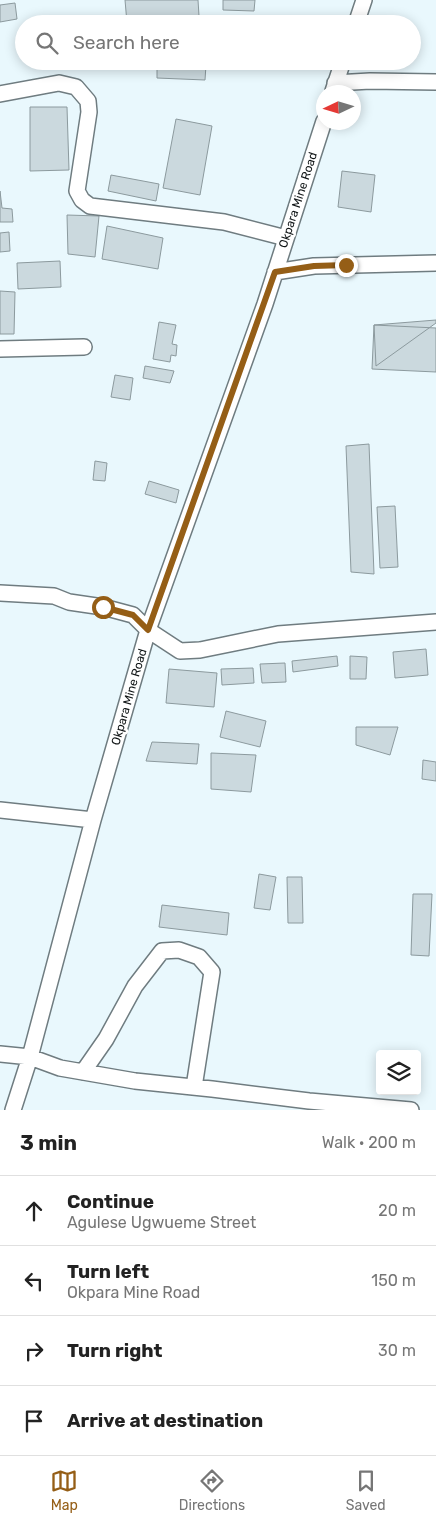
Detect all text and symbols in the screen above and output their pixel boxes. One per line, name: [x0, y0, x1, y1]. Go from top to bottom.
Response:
search box: [15, 15, 421, 70]
icon: search: [33, 29, 61, 57]
text: Search here: [73, 31, 180, 54]
north arrow: [316, 85, 361, 130]
street label: Okpara Mine Road: [276, 150, 320, 250]
route end: [335, 254, 358, 277]
route start: [92, 596, 115, 619]
street label: Okpara Mine Road: [109, 647, 149, 747]
map controls: [376, 1050, 421, 1095]
button: layers: [376, 1050, 421, 1095]
text: 3 min: [20, 1130, 77, 1155]
text: Walk · 200 m: [322, 1133, 416, 1152]
text: Continue: [67, 1190, 154, 1213]
icon: ahead: [20, 1197, 48, 1225]
text: 20 m: [378, 1201, 416, 1220]
text: Agulese Ugwueme Street: [67, 1213, 256, 1232]
text: Turn left: [67, 1260, 149, 1283]
icon: left: [20, 1267, 48, 1295]
text: 150 m: [371, 1271, 416, 1290]
text: Okpara Mine Road: [67, 1283, 200, 1302]
icon: right: [20, 1337, 48, 1365]
text: Turn right: [67, 1339, 162, 1362]
text: 30 m: [378, 1341, 416, 1360]
icon: arrive: [20, 1407, 48, 1435]
text: Arrive at destination: [67, 1409, 263, 1432]
tab: Map: [50, 1467, 78, 1514]
tab: Directions: [179, 1467, 245, 1514]
tab: Saved: [346, 1467, 386, 1514]

